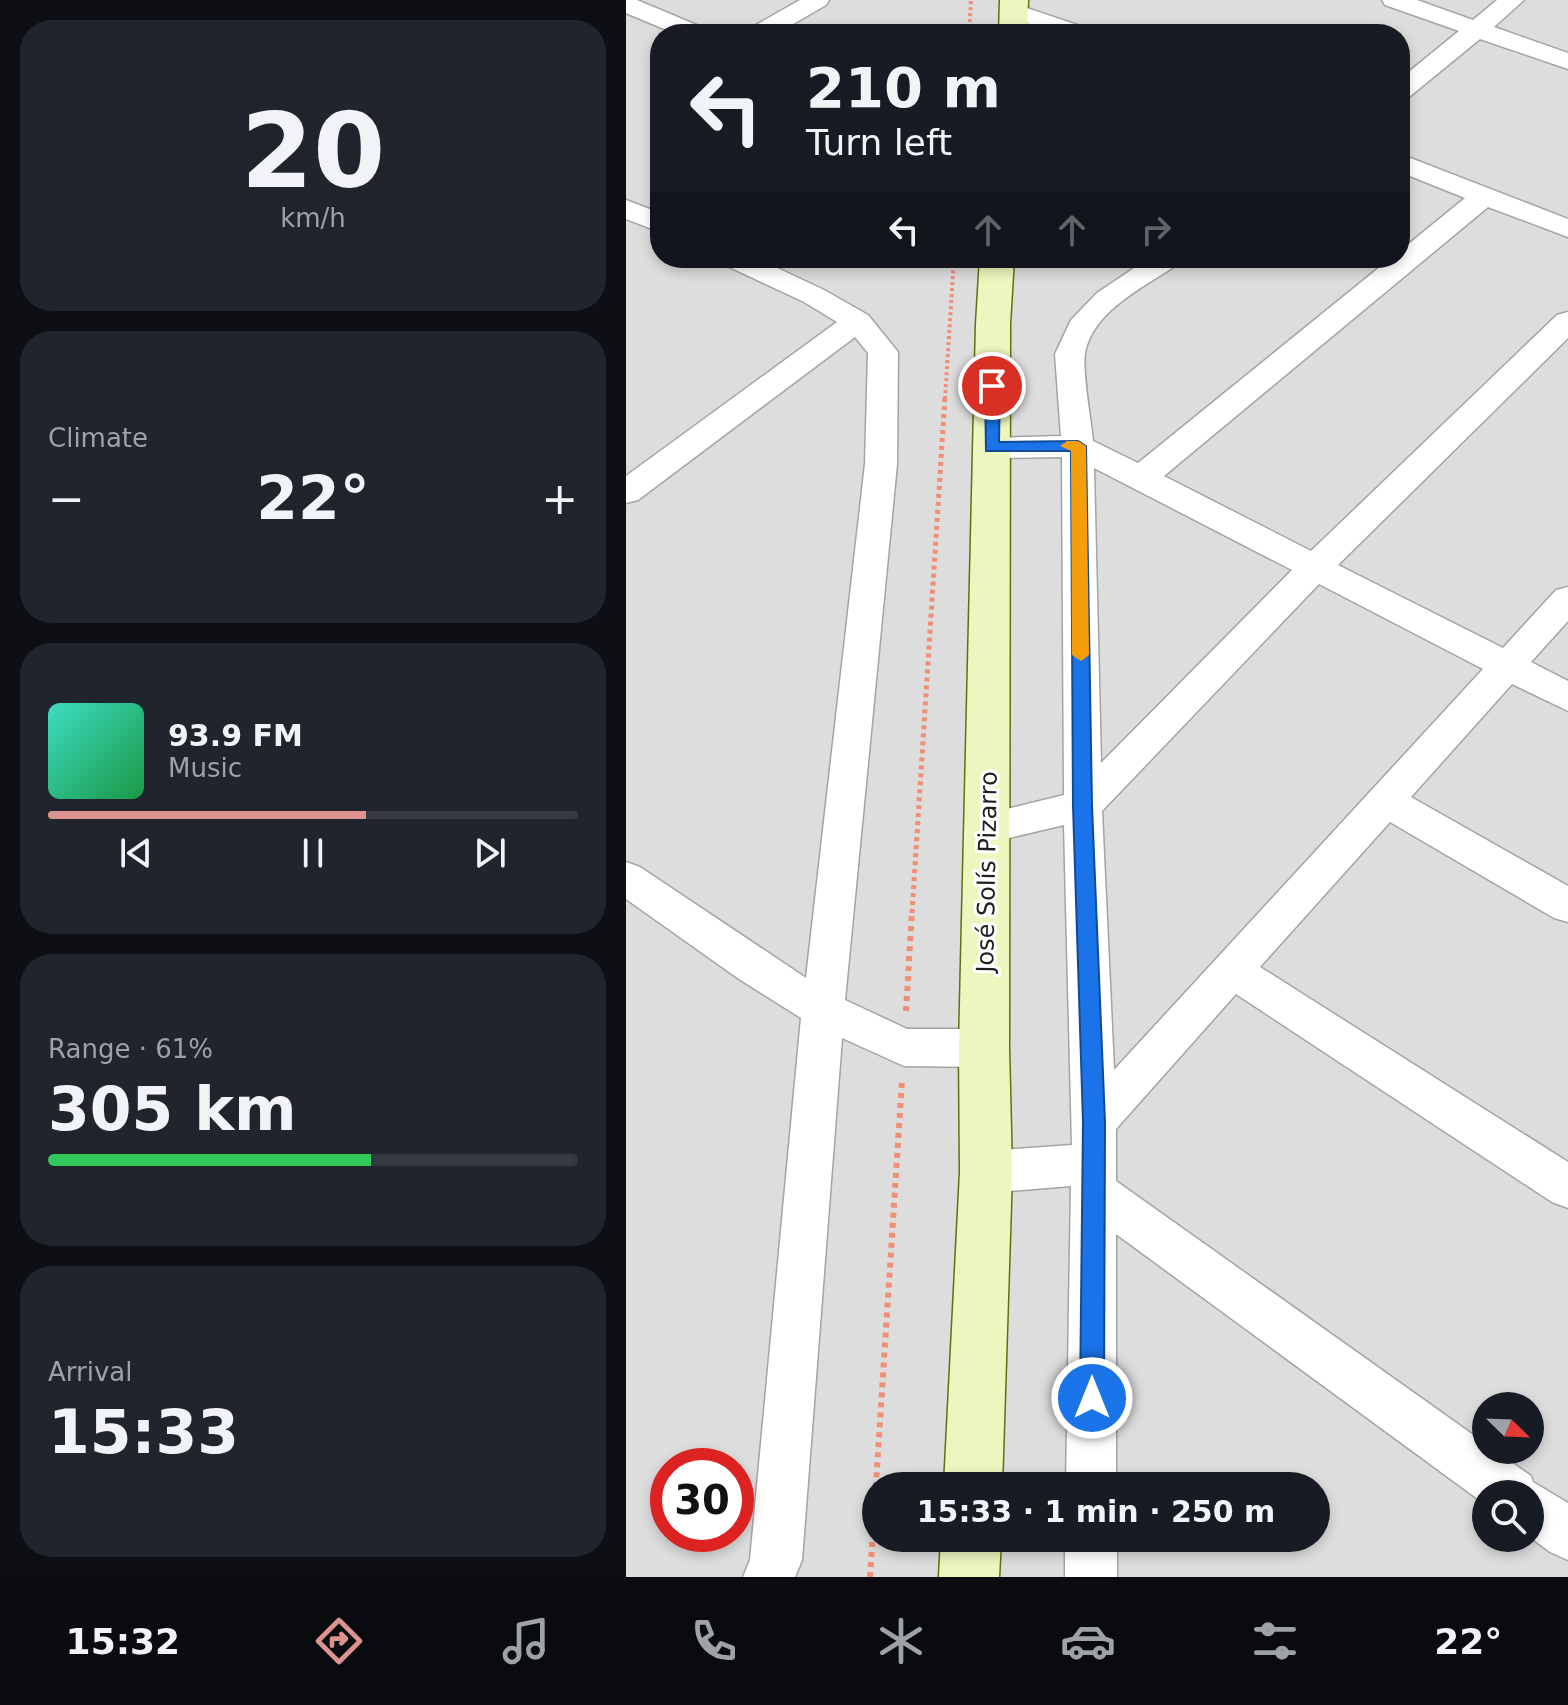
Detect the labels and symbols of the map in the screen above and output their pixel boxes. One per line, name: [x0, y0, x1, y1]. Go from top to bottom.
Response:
pin: [958, 352, 1026, 420]
street label: José Solís Pizarro: [971, 771, 1003, 975]
position arrow: [1050, 1356, 1134, 1440]
north arrow: [1472, 1392, 1544, 1464]
speed limit sign: 30: [650, 1448, 754, 1552]

